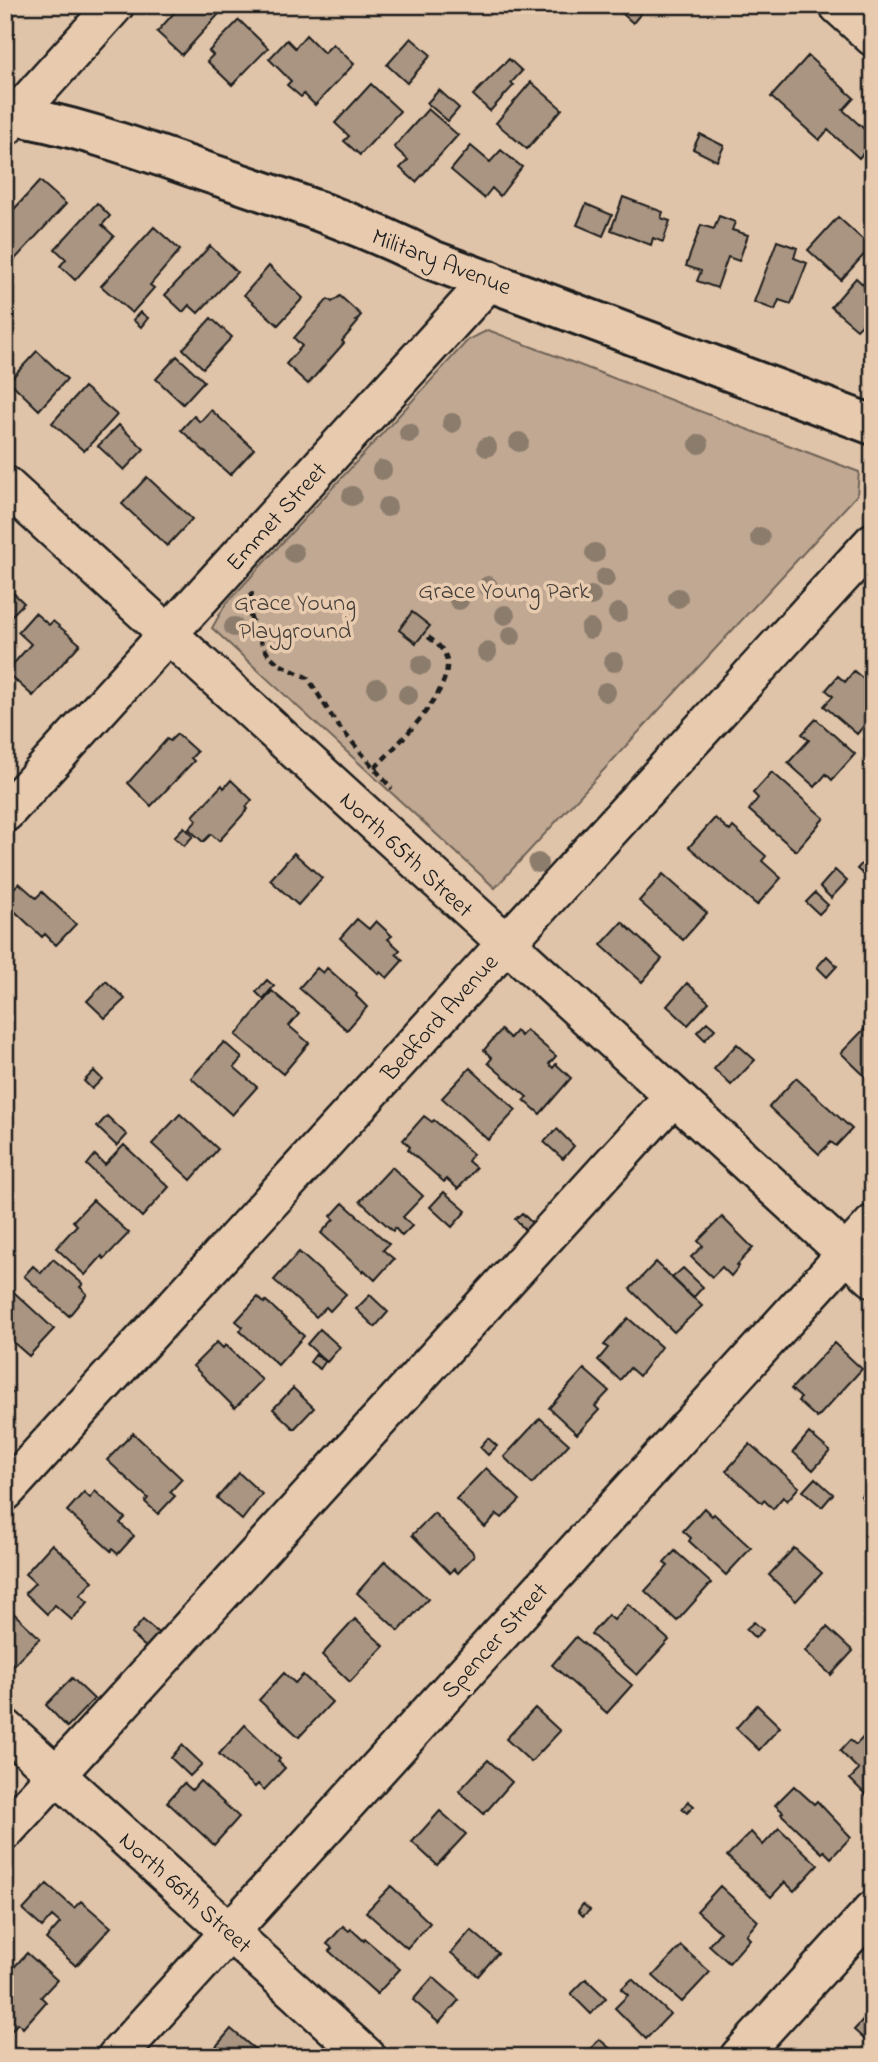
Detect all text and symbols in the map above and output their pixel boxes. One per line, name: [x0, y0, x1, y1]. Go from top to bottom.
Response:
street label: Military Avenue: [366, 221, 516, 307]
street label: Emmet Street: [219, 455, 337, 580]
park label: Grace Young Park: [418, 575, 590, 610]
park label: Grace Young Playground: [234, 587, 356, 651]
street label: North 65th Street: [331, 784, 480, 927]
street label: Bedford Avenue: [373, 947, 508, 1091]
street label: Spencer Street: [434, 1576, 558, 1708]
street label: North 66th Street: [110, 1824, 259, 1963]

